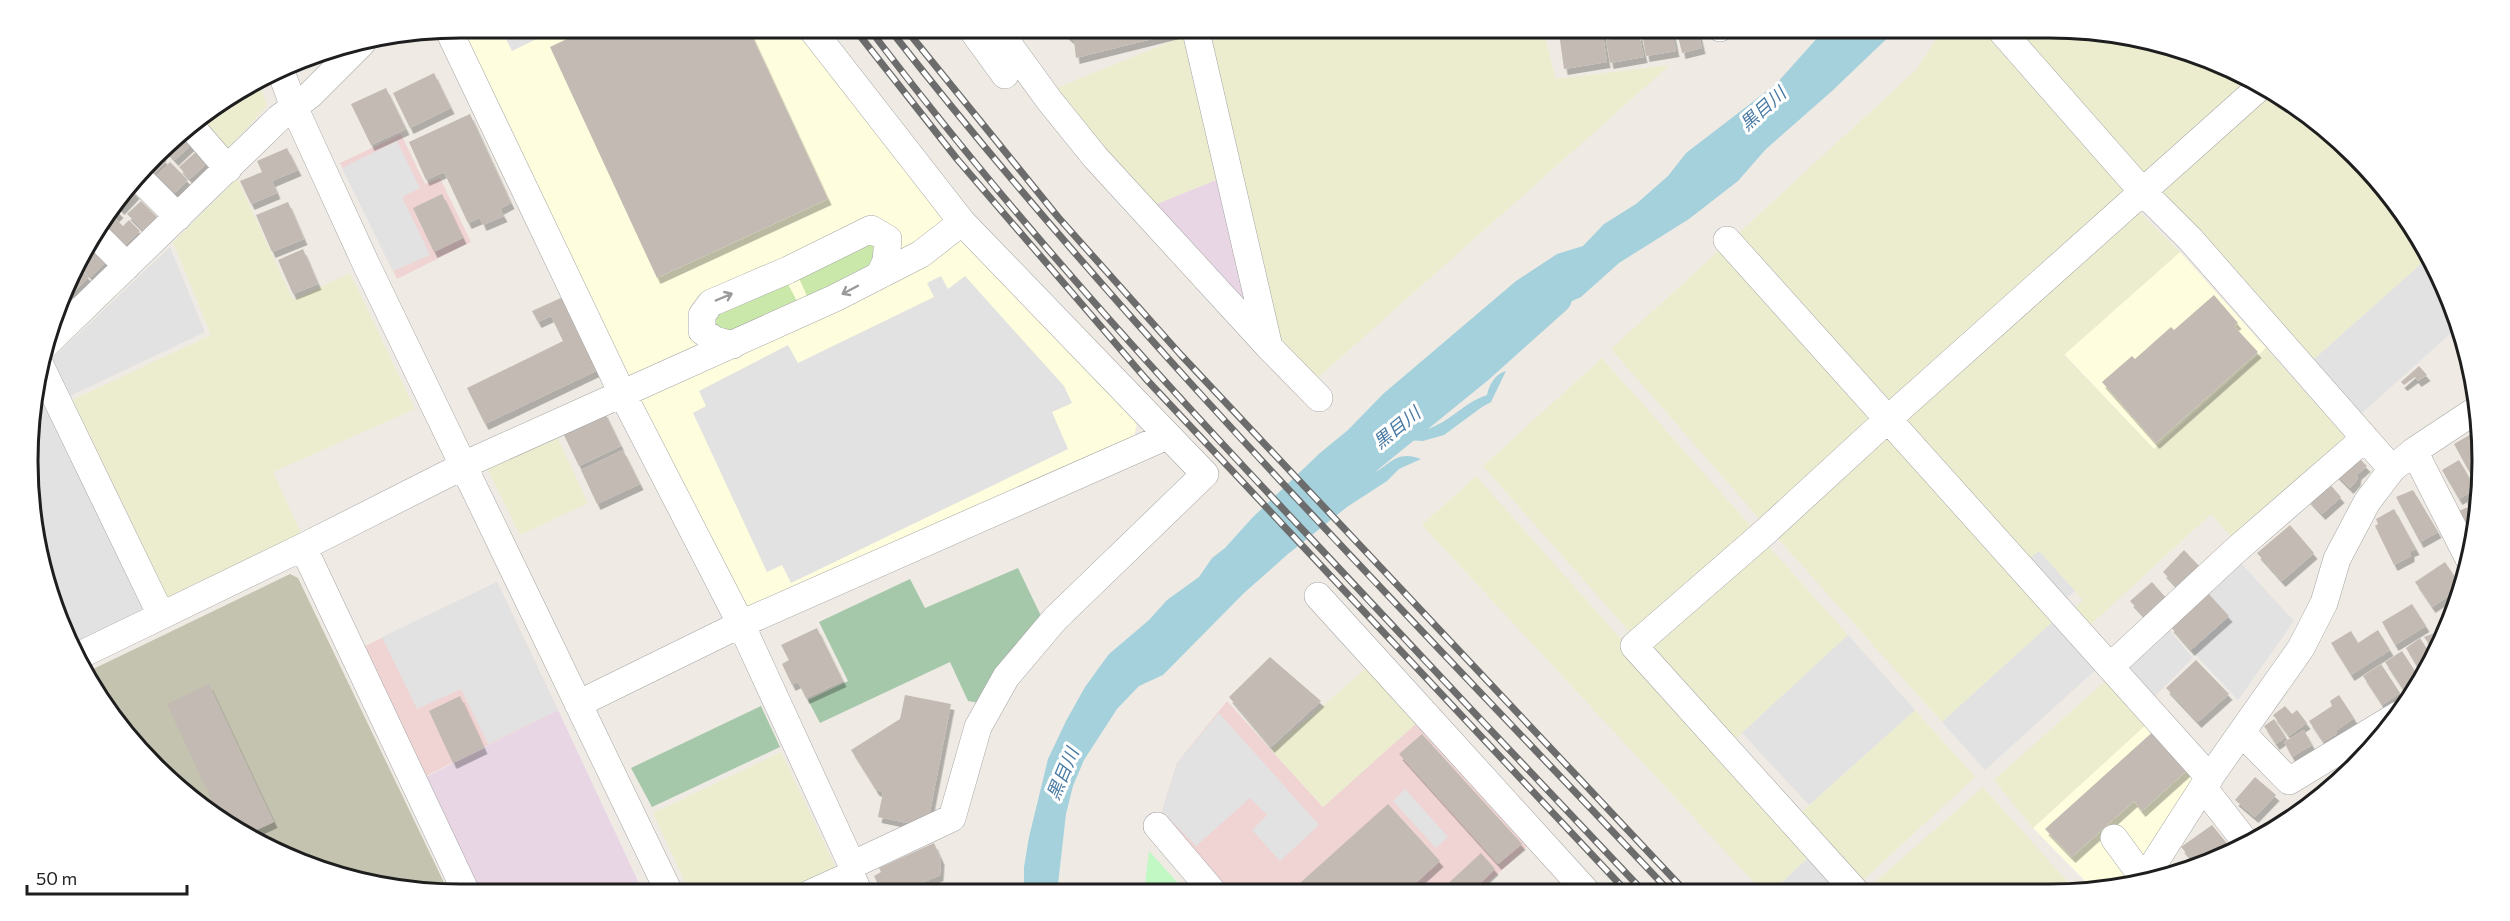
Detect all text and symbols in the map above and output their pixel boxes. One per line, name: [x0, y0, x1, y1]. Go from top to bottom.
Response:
water label: 黒目川: [1735, 81, 1791, 134]
one-way arrow: [842, 285, 860, 296]
one-way arrow: [714, 291, 732, 302]
water label: 黒目川: [1368, 400, 1426, 453]
water label: 黒目川: [1041, 743, 1084, 803]
scale bar: [27, 858, 188, 896]
text: 50 m: [36, 867, 77, 889]

